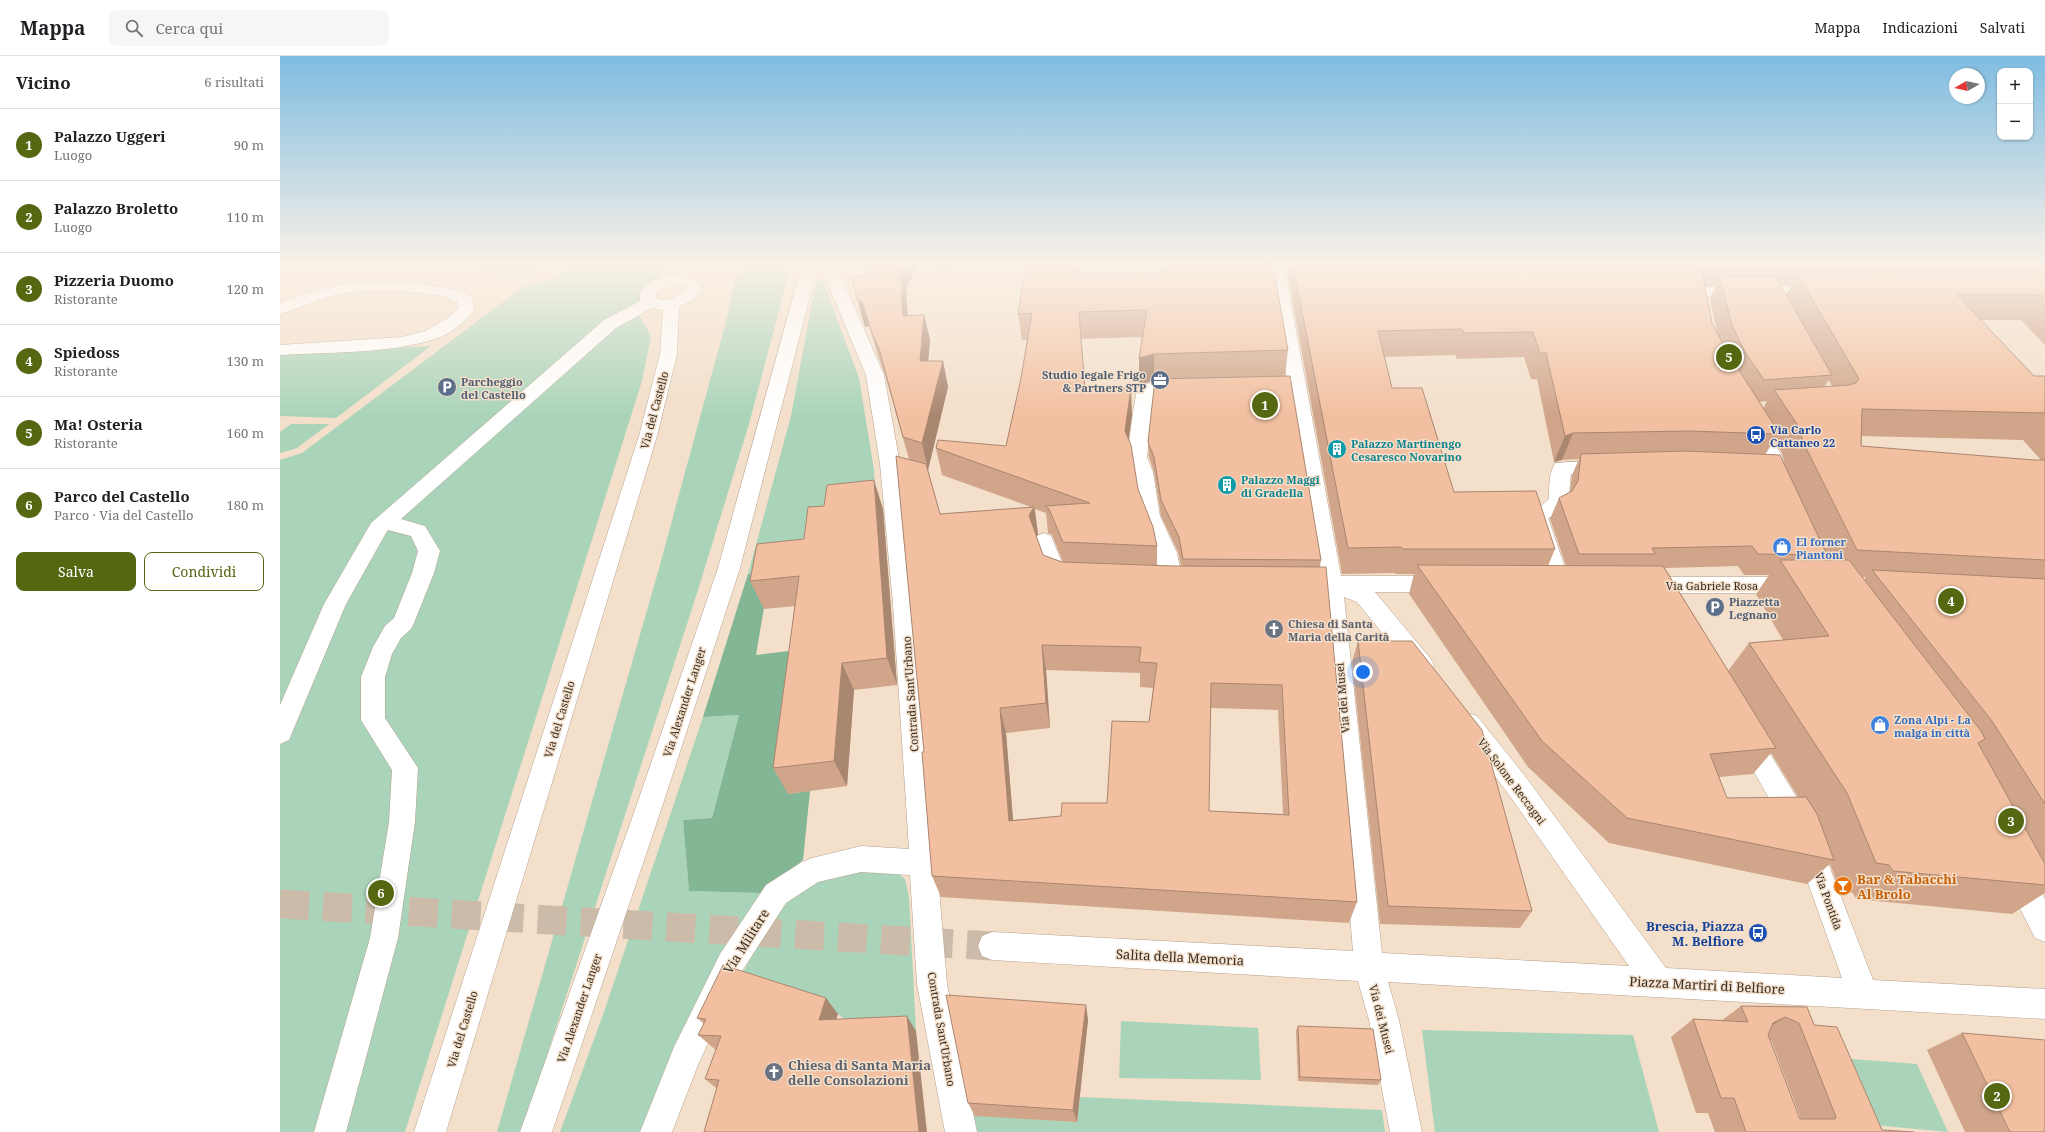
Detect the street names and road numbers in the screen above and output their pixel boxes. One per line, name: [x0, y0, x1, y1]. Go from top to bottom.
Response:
street label: Via del Castello: [636, 370, 672, 450]
street label: Via Gabriele Rosa: [1666, 578, 1758, 593]
street label: Contrada Sant'Urbano: [898, 636, 922, 752]
street label: Via Alexander Langer: [659, 644, 709, 759]
street label: Via dei Musei: [1331, 662, 1353, 734]
street label: Via del Castello: [540, 679, 578, 759]
street label: Via Solone Reccagni: [1475, 735, 1550, 828]
street label: Via Pontida: [1812, 870, 1846, 932]
street label: Via Militare: [719, 905, 773, 977]
street label: Salita della Memoria: [1116, 945, 1244, 969]
street label: Via Alexander Langer: [553, 951, 605, 1065]
street label: Contrada Sant'Urbano: [925, 971, 959, 1087]
street label: Piazza Martiri di Belfiore: [1629, 972, 1785, 998]
street label: Via dei Musei: [1366, 983, 1398, 1056]
street label: Via del Castello: [443, 989, 481, 1069]

